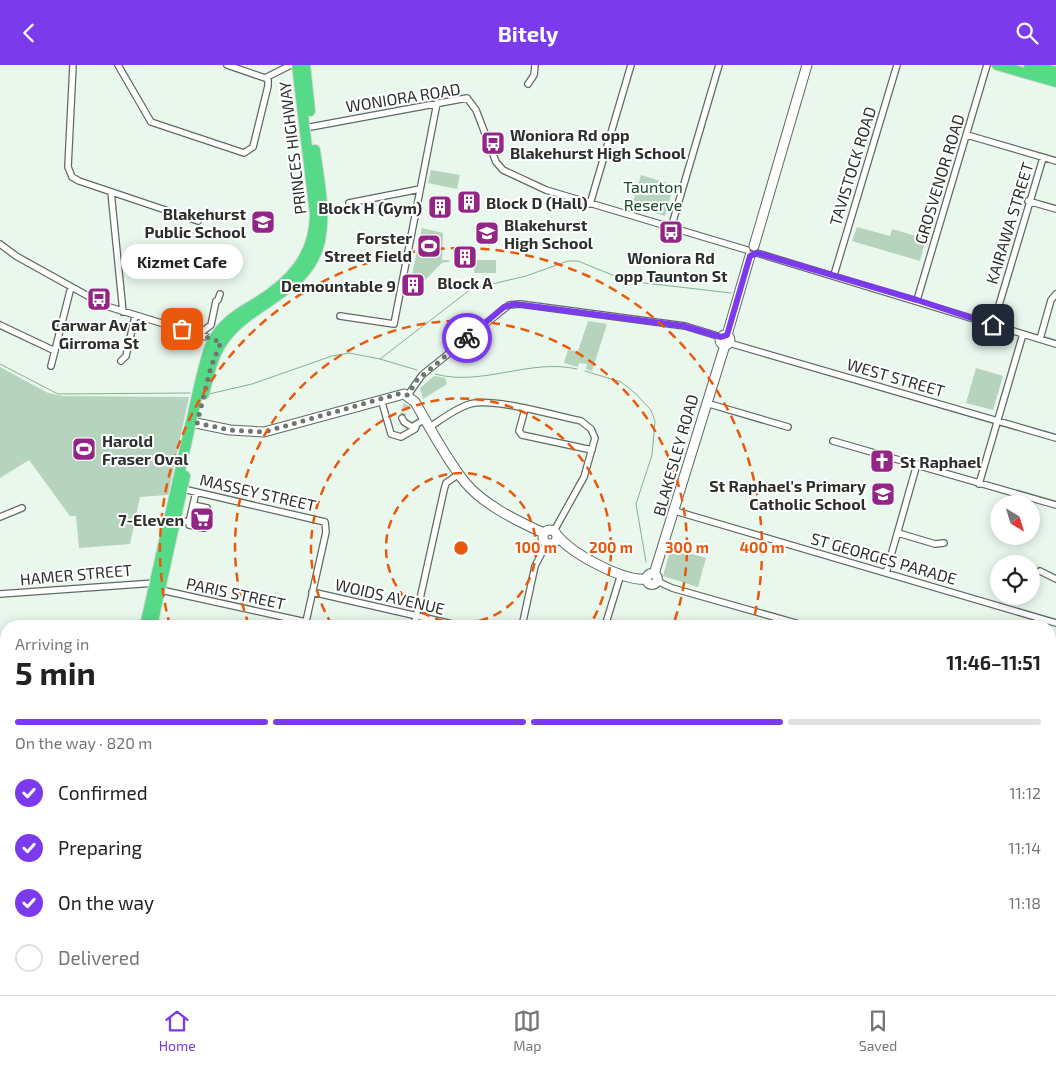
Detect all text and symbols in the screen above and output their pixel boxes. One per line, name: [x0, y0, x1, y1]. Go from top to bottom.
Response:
icon: back: [15, 19, 43, 47]
icon: search: [1013, 19, 1041, 47]
text: Bitely: [498, 20, 558, 46]
street label: WONIORA ROAD: [344, 79, 462, 115]
street label: PRINCES HIGHWAY: [274, 80, 310, 216]
street label: TAVISTOCK ROAD: [825, 104, 879, 228]
street label: GROSVENOR ROAD: [910, 112, 968, 246]
place label: Woniora Rd opp Blakehurst High School: [510, 125, 687, 162]
bus stop icon: Woniora Rd opp Blakehurst High School: [480, 130, 506, 156]
street label: KAIRAWA STREET: [981, 160, 1037, 286]
park label: Taunton Reserve: [623, 177, 683, 214]
building icon: Block D (Hall): [456, 189, 482, 215]
place label: Block D (Hall): [486, 193, 588, 212]
building icon: Block H (Gym): [427, 194, 453, 220]
place label: Block H (Gym): [318, 198, 422, 218]
place label: Blakehurst Public School: [145, 204, 247, 241]
school or university icon: Blakehurst Public School: [250, 209, 276, 235]
place label: Blakehurst High School: [504, 215, 594, 252]
bus stop icon: Woniora Rd opp Taunton St: [658, 219, 684, 245]
school or university icon: Blakehurst High School: [474, 220, 500, 246]
place label: Forster Street Field: [324, 228, 412, 265]
sports icon: Forster Street Field: [416, 233, 442, 259]
callout: Kizmet Cafe: [121, 244, 243, 279]
building icon: Block A: [452, 244, 478, 270]
place label: Woniora Rd opp Taunton St: [614, 248, 728, 285]
text: Kizmet Cafe: [137, 252, 227, 271]
building icon: Demountable 9: [400, 272, 426, 298]
place label: Block A: [437, 273, 493, 292]
place label: Demountable 9: [281, 276, 396, 295]
bus stop icon: Carwar Av at Girroma St: [86, 286, 112, 312]
pin: [972, 304, 1014, 346]
pin: [161, 308, 203, 350]
icon: home: [979, 311, 1007, 339]
courier: [442, 313, 492, 363]
place label: Carwar Av at Girroma St: [51, 315, 147, 352]
icon: bag: [168, 315, 196, 343]
icon: bike: [453, 324, 481, 352]
street label: WEST STREET: [845, 354, 947, 400]
street label: BLAKESLEY ROAD: [649, 392, 701, 518]
place label: Harold Fraser Oval: [102, 431, 189, 468]
sports icon: Harold Fraser Oval: [71, 436, 97, 462]
church icon: St Raphael: [869, 448, 895, 474]
place label: St Raphael: [900, 452, 982, 471]
street label: MASSEY STREET: [198, 469, 318, 515]
place label: St Raphael's Primary Catholic School: [709, 476, 867, 513]
school or university icon: St Raphael's Primary Catholic School: [870, 481, 896, 507]
north arrow: [990, 495, 1040, 545]
map controls: [990, 495, 1040, 605]
supermarket icon: 7-Eleven: [189, 506, 215, 532]
place label: 7-Eleven: [118, 510, 184, 529]
street label: ST GEORGES PARADE: [809, 528, 959, 588]
text: 100 m: [515, 538, 557, 556]
text: 200 m: [589, 538, 633, 556]
text: 300 m: [665, 538, 709, 556]
text: 400 m: [740, 538, 784, 556]
centre of rings: [452, 539, 470, 557]
button: locate: [990, 555, 1040, 605]
street label: HAMER STREET: [19, 560, 133, 588]
street label: PARIS STREET: [185, 573, 287, 613]
street label: WOIDS AVENUE: [333, 574, 447, 618]
text: Arriving in: [15, 634, 89, 653]
text: 11:46–11:51: [946, 651, 1041, 674]
text: 5 min: [15, 653, 96, 691]
text: On the way · 820 m: [15, 733, 152, 752]
icon: check: [15, 779, 43, 807]
text: Confirmed: [58, 781, 148, 804]
text: 11:12: [1009, 783, 1041, 802]
icon: check: [15, 834, 43, 862]
text: Preparing: [58, 836, 142, 859]
text: 11:14: [1008, 838, 1041, 857]
icon: check: [15, 889, 43, 917]
text: On the way: [58, 891, 154, 914]
text: 11:18: [1008, 893, 1041, 912]
text: Delivered: [58, 946, 140, 969]
tab: Home: [159, 1007, 196, 1054]
tab: Map: [513, 1007, 541, 1054]
tab: Saved: [859, 1007, 897, 1054]

